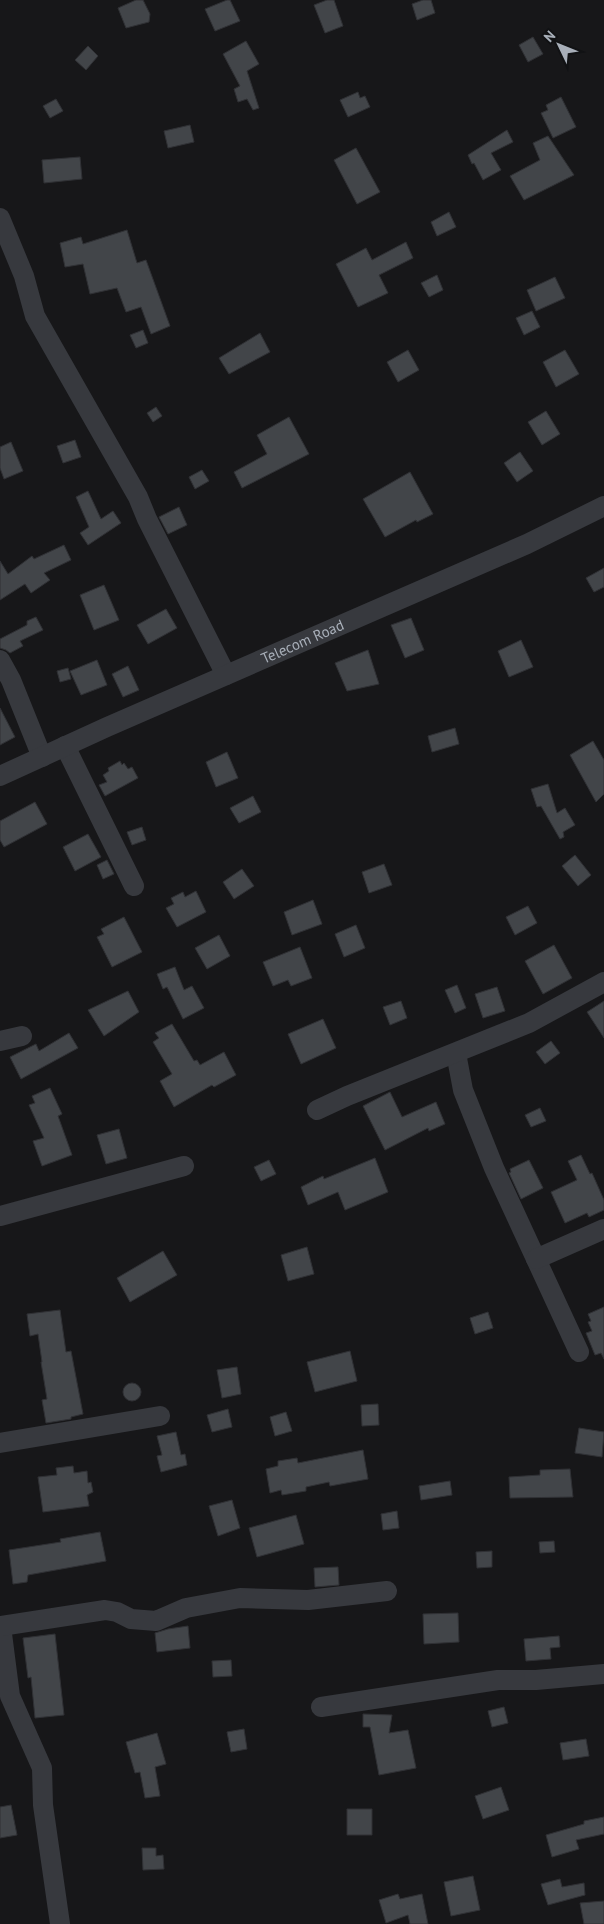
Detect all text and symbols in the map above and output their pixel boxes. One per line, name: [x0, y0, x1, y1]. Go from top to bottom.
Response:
north arrow: [534, 20, 584, 70]
text: N: [540, 27, 559, 46]
street label: Telecom Road: [258, 615, 347, 668]

